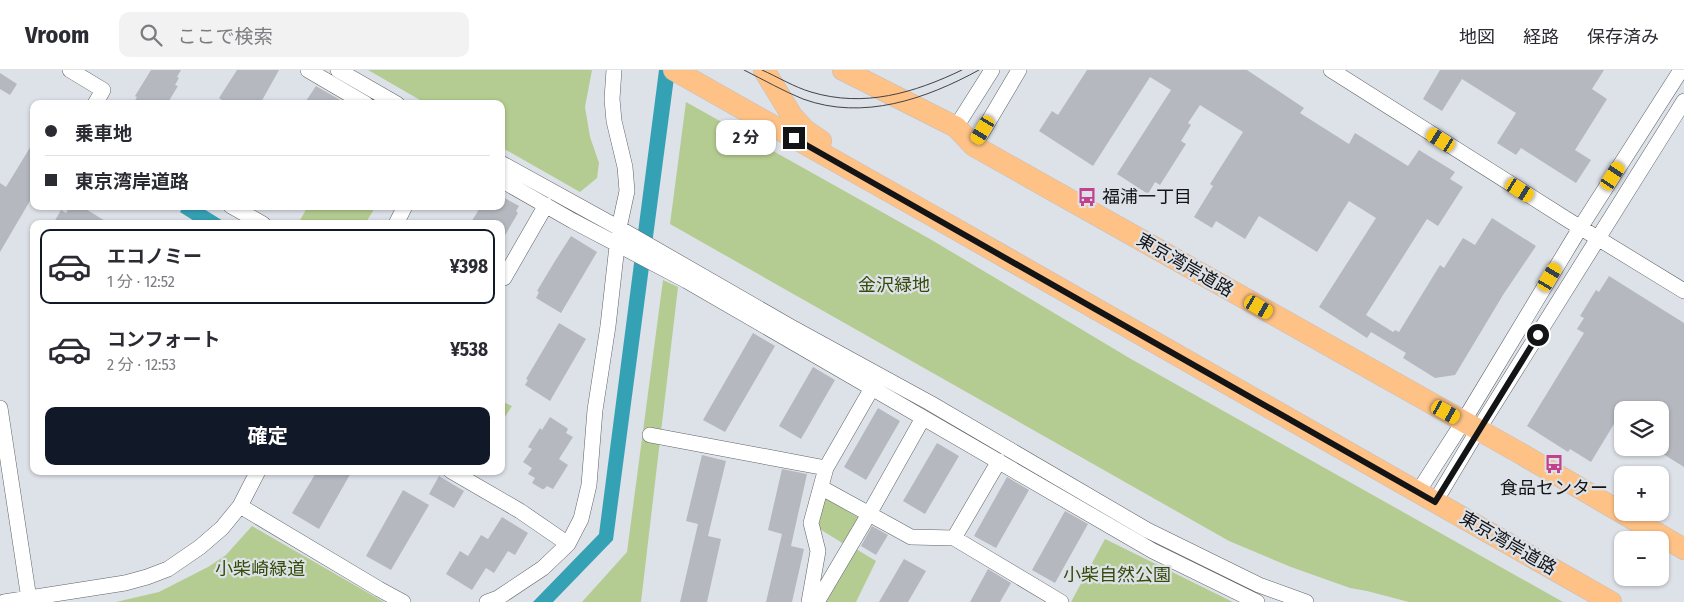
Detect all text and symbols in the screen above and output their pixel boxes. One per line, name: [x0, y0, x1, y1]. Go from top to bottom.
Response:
search box: [119, 12, 469, 57]
text: Vroom: [25, 21, 89, 49]
icon: search: [137, 21, 165, 49]
text: ここで検索: [177, 25, 272, 48]
text: 地図: [1459, 26, 1495, 48]
text: 経路: [1523, 26, 1559, 48]
text: 保存済み: [1587, 26, 1659, 48]
car: [968, 113, 997, 147]
callout: 2 分: [716, 120, 776, 156]
text: 乗車地: [75, 122, 132, 145]
car: [1424, 126, 1457, 154]
route end: [783, 127, 805, 149]
text: 2 分: [733, 128, 759, 147]
car: [1598, 159, 1627, 193]
text: 東京湾岸道路: [75, 170, 189, 193]
car: [1503, 176, 1536, 204]
bus stop icon: 福浦一丁目: [1076, 186, 1098, 208]
place label: 福浦一丁目: [1102, 186, 1192, 208]
street label: 東京湾岸道路: [1133, 228, 1237, 302]
icon: car: [47, 244, 92, 289]
text: エコノミー: [107, 245, 202, 268]
text: ¥398: [450, 255, 488, 278]
car: [1535, 260, 1564, 294]
text: 1 分 · 12:52: [107, 272, 175, 291]
park label: 金沢緑地: [858, 274, 930, 296]
car: [1242, 293, 1275, 321]
route start: [1527, 324, 1549, 346]
icon: car: [47, 327, 92, 372]
text: コンフォート: [107, 328, 220, 351]
text: ¥538: [450, 338, 488, 361]
text: 2 分 · 12:53: [107, 355, 176, 374]
car: [1429, 398, 1462, 426]
map controls: [1614, 401, 1669, 586]
button: layers: [1614, 401, 1669, 456]
button: 確定: [45, 407, 490, 465]
bus stop icon: 食品センター: [1543, 453, 1565, 475]
button: +: [1614, 466, 1669, 521]
place label: 食品センター: [1500, 477, 1608, 499]
street label: 東京湾岸道路: [1456, 506, 1560, 580]
button: −: [1614, 531, 1669, 586]
park label: 小柴崎緑道: [215, 558, 305, 580]
park label: 小柴自然公園: [1063, 564, 1171, 586]

